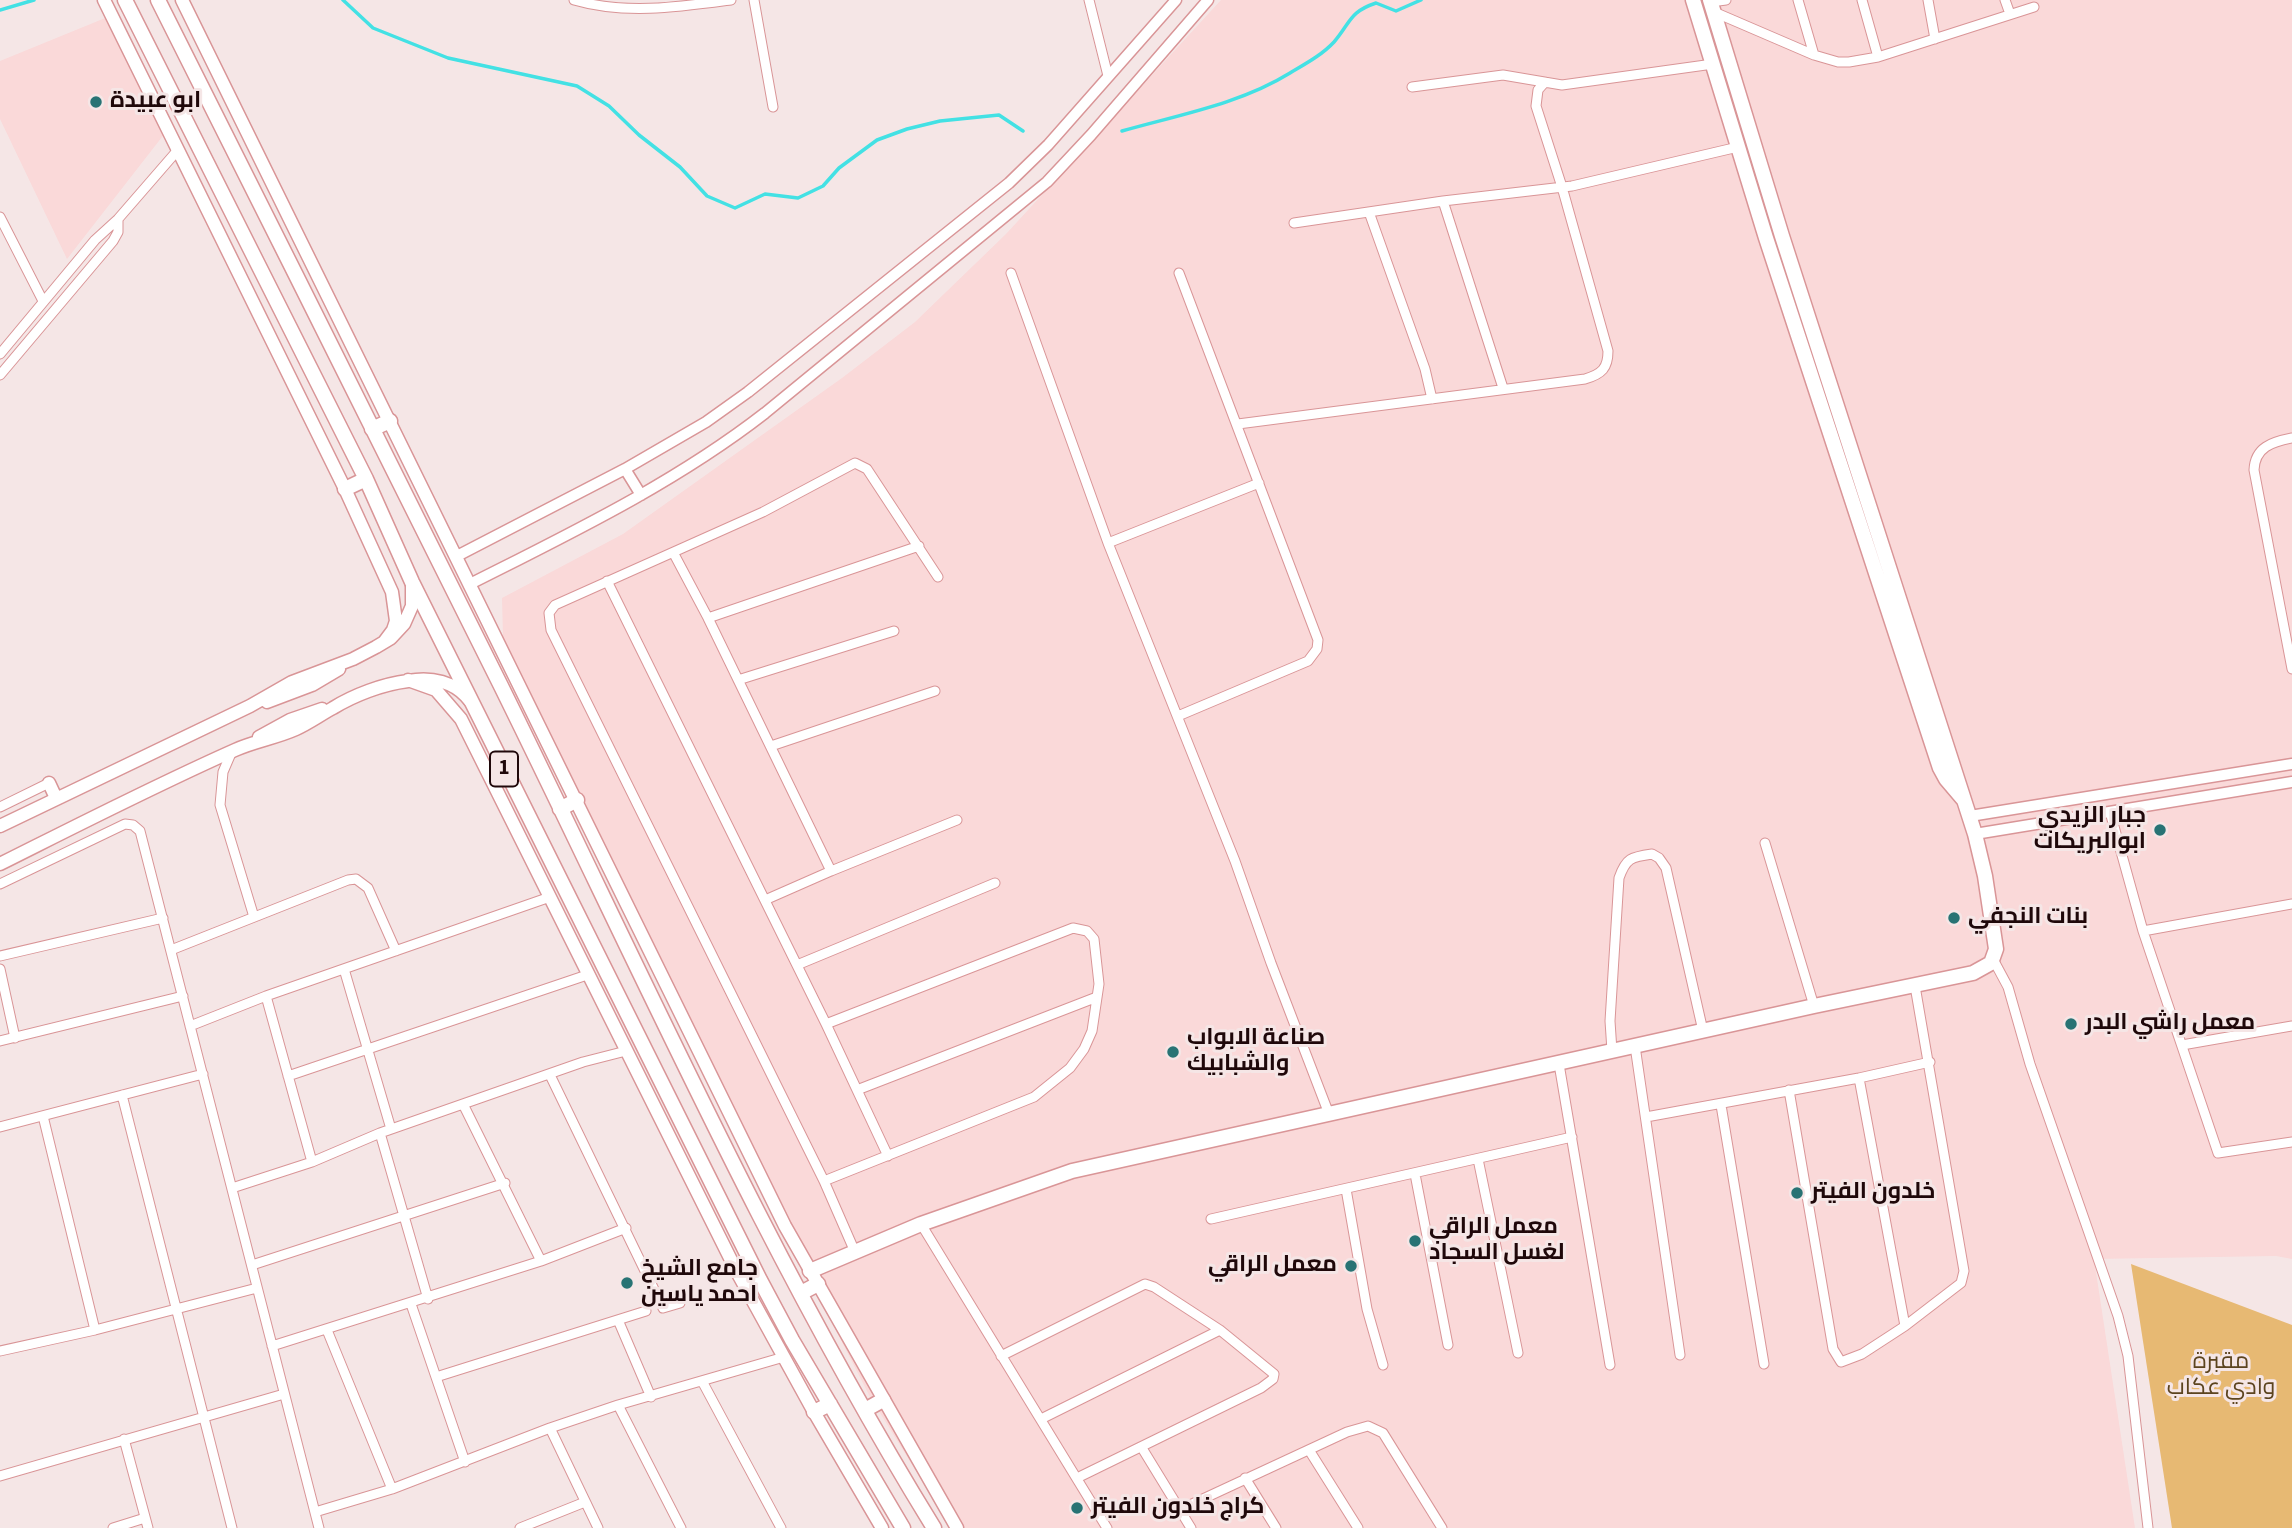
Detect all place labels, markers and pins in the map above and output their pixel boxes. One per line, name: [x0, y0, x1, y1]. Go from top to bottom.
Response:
place label: ابو عبيدة: [110, 88, 201, 116]
marker: ابو عبيدة: [88, 94, 104, 110]
place label: جبار الزيدي ابوالبريكات: [2034, 803, 2146, 857]
marker: جبار الزيدي ابوالبريكات: [2152, 822, 2168, 838]
place label: بنات النجفي: [1968, 904, 2088, 932]
marker: بنات النجفي: [1946, 910, 1962, 926]
place label: معمل راشي البدر: [2085, 1010, 2255, 1038]
marker: معمل راشي البدر: [2063, 1016, 2079, 1032]
place label: صناعة الابواب والشبابيك: [1187, 1025, 1325, 1079]
marker: صناعة الابواب والشبابيك: [1165, 1044, 1181, 1060]
place label: خلدون الفيتر: [1811, 1179, 1935, 1207]
marker: خلدون الفيتر: [1789, 1185, 1805, 1201]
place label: معمل الراقي لغسل السجاد: [1429, 1214, 1565, 1268]
marker: معمل الراقي لغسل السجاد: [1407, 1233, 1423, 1249]
place label: معمل الراقي: [1208, 1252, 1337, 1280]
place label: جامع الشيخ احمد ياسين: [641, 1256, 758, 1310]
marker: معمل الراقي: [1343, 1258, 1359, 1274]
marker: جامع الشيخ احمد ياسين: [619, 1275, 635, 1291]
place label: كراج خلدون الفيتر: [1091, 1494, 1265, 1522]
marker: كراج خلدون الفيتر: [1069, 1500, 1085, 1516]

